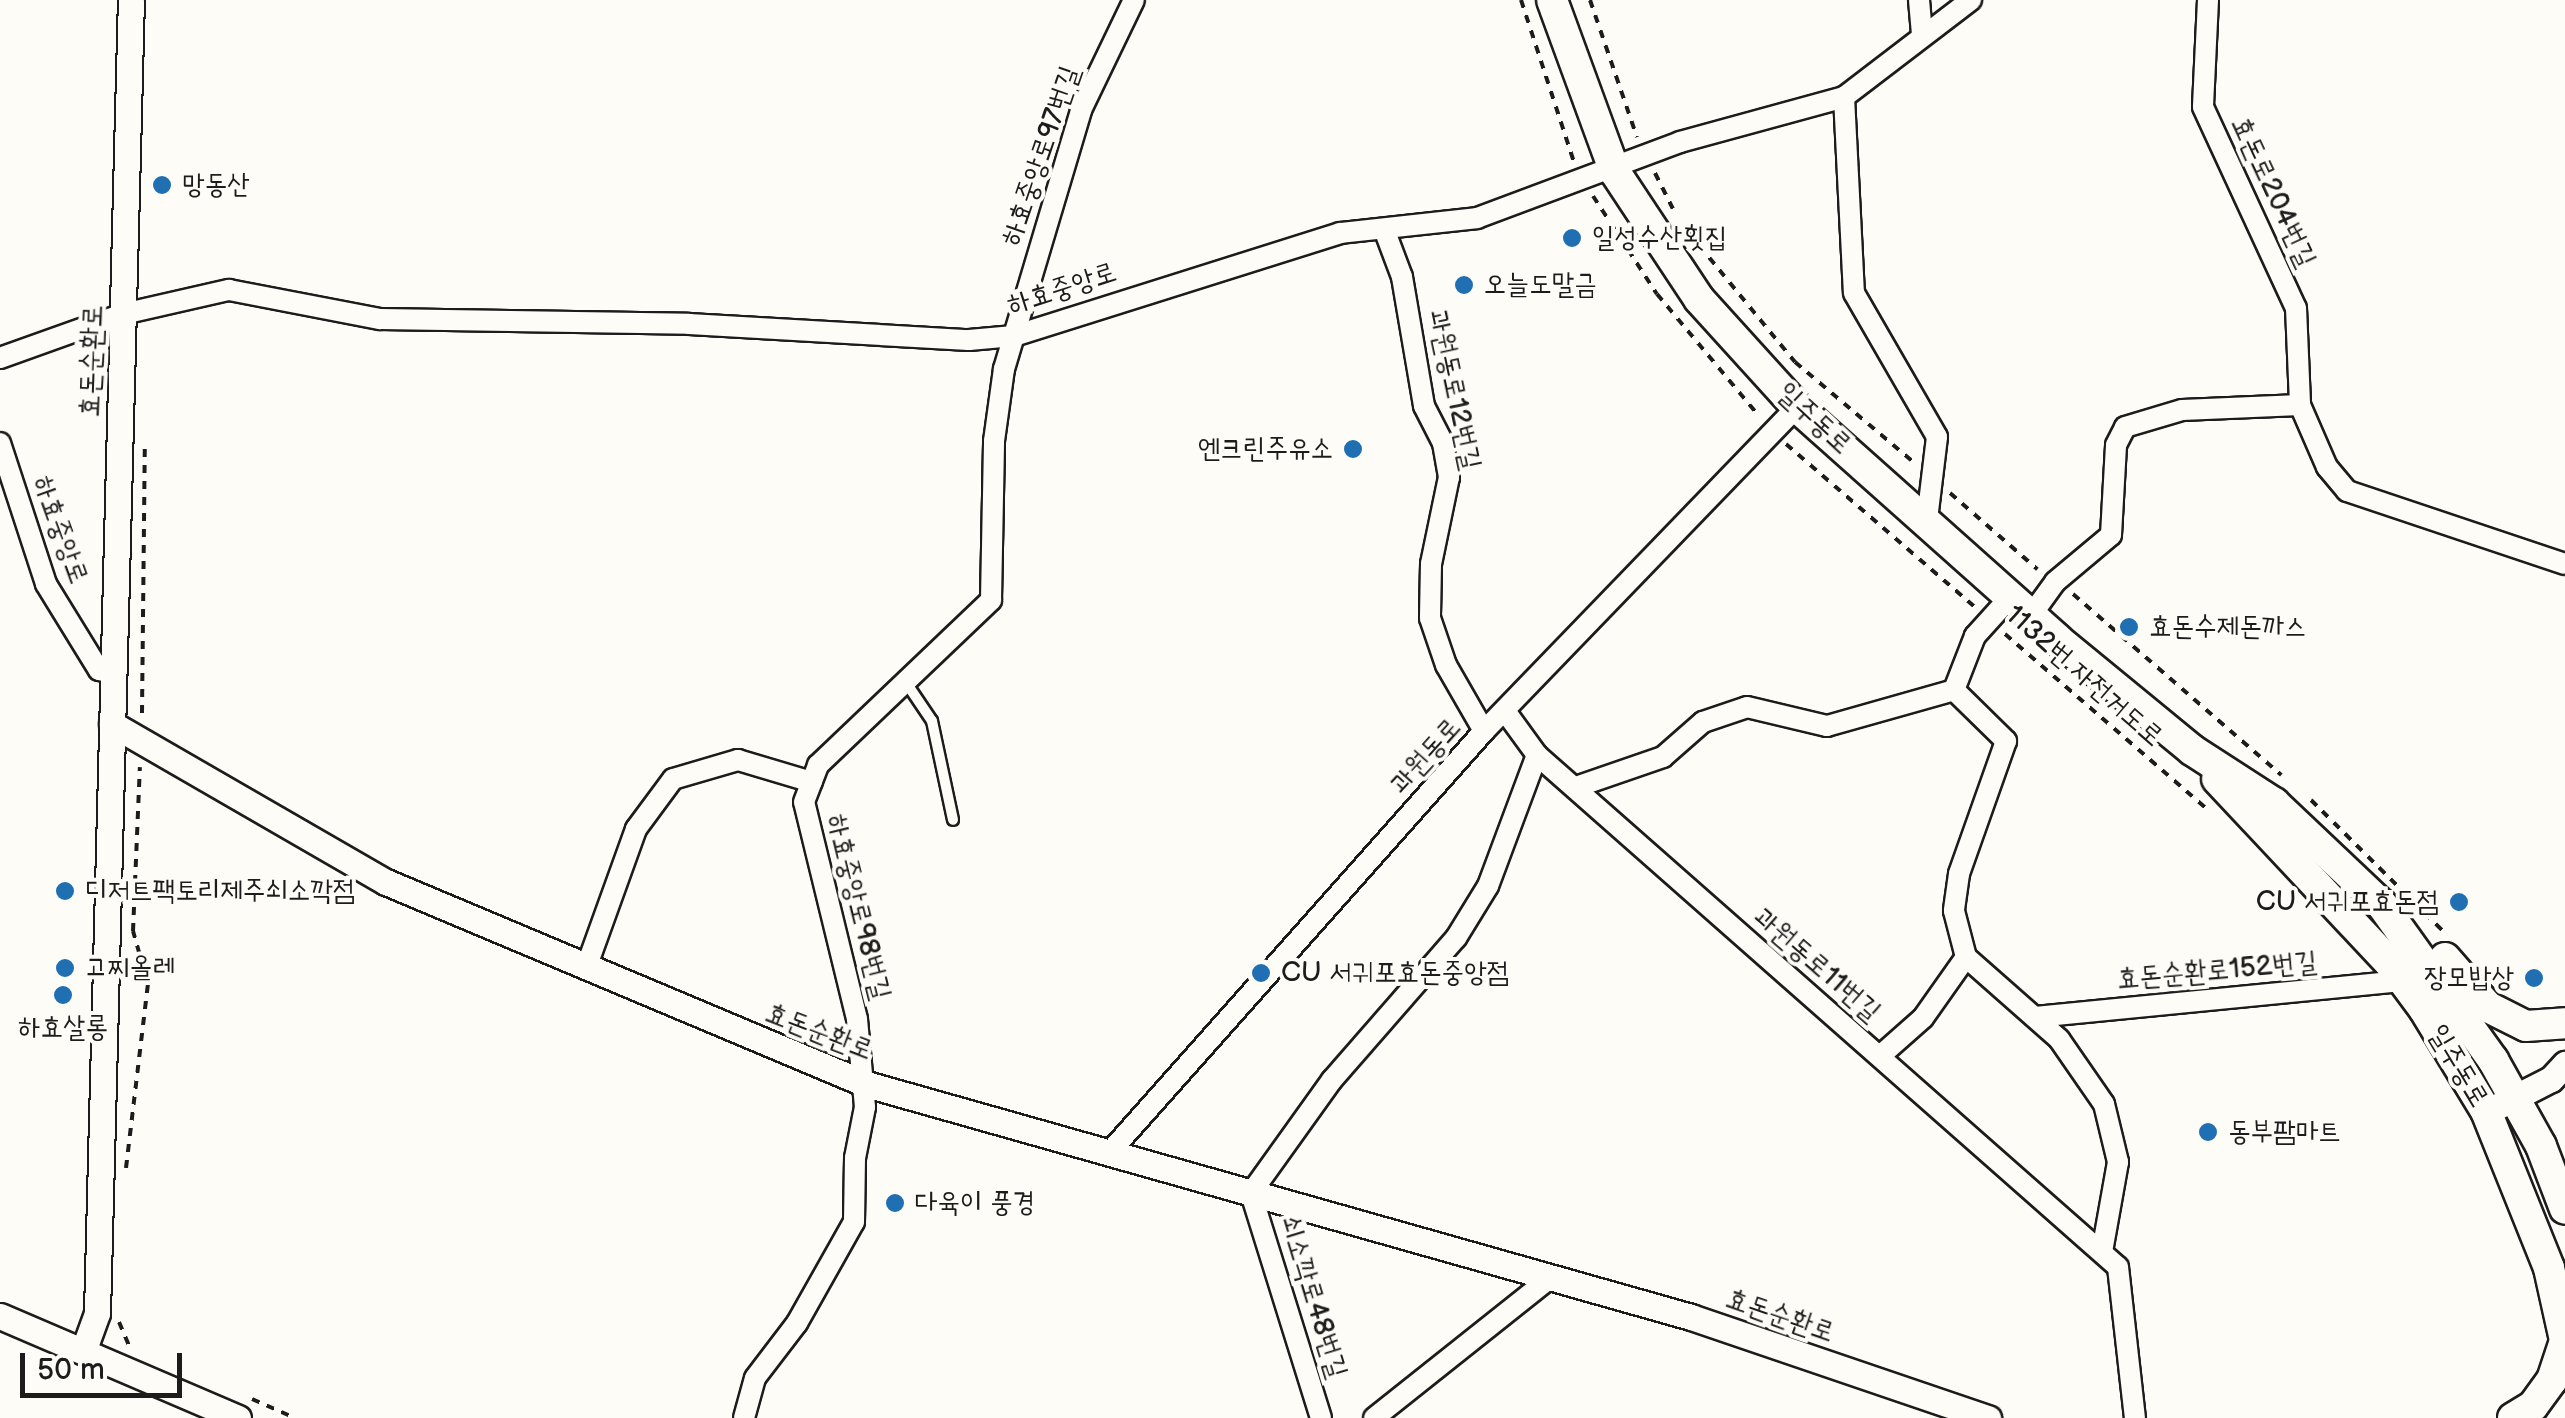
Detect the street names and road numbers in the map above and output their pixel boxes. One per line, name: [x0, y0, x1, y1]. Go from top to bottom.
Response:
street label: 하효중앙로97번길: [995, 62, 1087, 250]
street label: 효돈로204번길: [2223, 111, 2323, 273]
street label: 하효중앙로: [1003, 256, 1121, 322]
street label: 효돈순환로: [73, 304, 111, 418]
street label: 과원동로12번길: [1421, 307, 1487, 473]
street label: 일주동로: [1770, 376, 1858, 462]
street label: 하효중앙로: [25, 471, 95, 589]
street label: 1132번 자전거도로: [1998, 598, 2170, 754]
street label: 과원동로: [1383, 711, 1469, 801]
street label: 하효중앙로98번길: [819, 811, 897, 1003]
street label: 과원동로11번길: [1747, 901, 1887, 1029]
street label: 효돈순환로152번길: [2115, 945, 2319, 997]
street label: 효돈순환로: [760, 996, 878, 1068]
street label: 일주동로: [2420, 1019, 2496, 1113]
street label: 쇠소깍로48번길: [1272, 1211, 1354, 1383]
street label: 효돈순환로: [1721, 1282, 1839, 1350]

